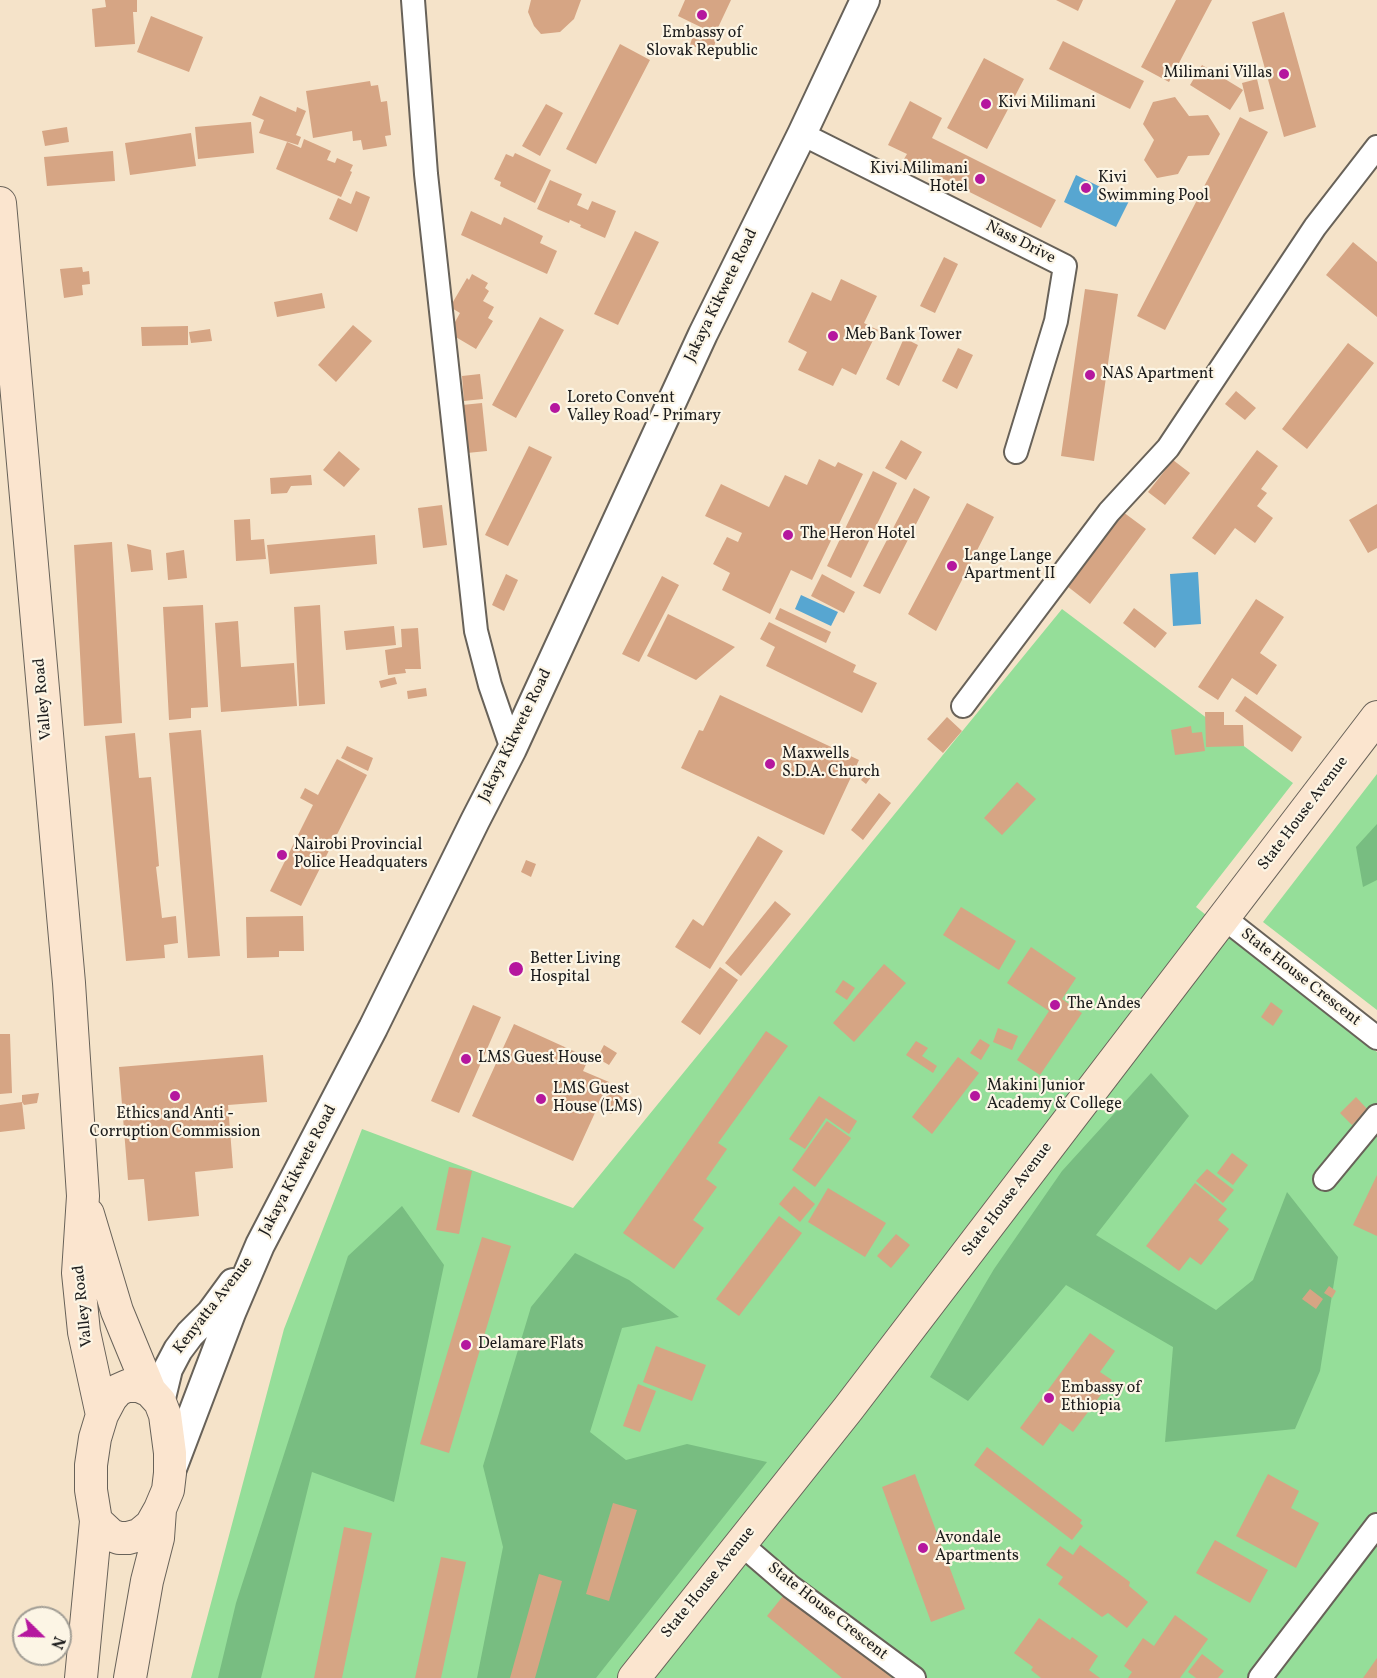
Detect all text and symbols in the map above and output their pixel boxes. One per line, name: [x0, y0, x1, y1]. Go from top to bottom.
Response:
marker: Embassy of Slovak Republic: [695, 8, 709, 22]
place label: Embassy of Slovak Republic: [646, 24, 758, 62]
place label: Milimani Villas: [1164, 64, 1272, 84]
marker: Milimani Villas: [1277, 67, 1291, 81]
place label: Kivi Milimani: [998, 94, 1096, 114]
marker: Kivi Milimani: [979, 97, 993, 111]
place label: Kivi Milimani Hotel: [870, 160, 968, 198]
place label: Kivi Swimming Pool: [1098, 169, 1209, 207]
marker: Kivi Milimani Hotel: [973, 172, 987, 186]
marker: Kivi Swimming Pool: [1079, 181, 1093, 195]
street label: Nass Drive: [982, 217, 1058, 269]
street label: Jakaya Kikwete Road: [681, 226, 763, 366]
place label: Meb Bank Tower: [845, 326, 962, 346]
marker: Meb Bank Tower: [826, 329, 840, 343]
place label: NAS Apartment: [1102, 365, 1214, 385]
marker: NAS Apartment: [1083, 368, 1097, 382]
place label: Loreto Convent Valley Road - Primary: [567, 389, 721, 427]
marker: Loreto Convent Valley Road - Primary: [548, 401, 562, 415]
place label: The Heron Hotel: [800, 525, 915, 545]
marker: The Heron Hotel: [781, 528, 795, 542]
place label: Lange Lange Apartment II: [964, 547, 1056, 585]
marker: Lange Lange Apartment II: [945, 559, 959, 573]
street label: Valley Road: [31, 657, 57, 741]
street label: Jakaya Kikwete Road: [475, 666, 557, 806]
place label: Maxwells S.D.A. Church: [782, 745, 880, 783]
street label: State House Avenue: [1255, 753, 1353, 875]
marker: Maxwells S.D.A. Church: [763, 757, 777, 771]
place label: Nairobi Provincial Police Headquaters: [294, 836, 428, 874]
marker: Nairobi Provincial Police Headquaters: [275, 848, 289, 862]
street label: State House Crescent: [1236, 925, 1364, 1031]
place label: Better Living Hospital: [530, 950, 621, 988]
marker: Better Living Hospital: [507, 960, 525, 978]
place label: The Andes: [1067, 995, 1141, 1015]
marker: The Andes: [1048, 998, 1062, 1012]
place label: LMS Guest House: [478, 1049, 602, 1069]
marker: LMS Guest House: [459, 1052, 473, 1066]
place label: Makini Junior Academy & College: [987, 1077, 1122, 1115]
place label: LMS Guest House (LMS): [553, 1080, 642, 1118]
marker: Ethics and Anti - Corruption Commission: [168, 1089, 182, 1103]
marker: Makini Junior Academy & College: [968, 1089, 982, 1103]
marker: LMS Guest House (LMS): [534, 1092, 548, 1106]
street label: Jakaya Kikwete Road: [256, 1102, 342, 1240]
place label: Ethics and Anti - Corruption Commission: [90, 1105, 260, 1143]
street label: State House Avenue: [959, 1139, 1057, 1261]
street label: Kenyatta Avenue: [170, 1254, 258, 1358]
street label: Valley Road: [70, 1264, 98, 1348]
place label: Delamare Flats: [478, 1335, 584, 1355]
marker: Delamare Flats: [459, 1338, 473, 1352]
place label: Embassy of Ethiopia: [1061, 1379, 1141, 1417]
marker: Embassy of Ethiopia: [1042, 1391, 1056, 1405]
street label: State House Avenue: [658, 1523, 760, 1643]
place label: Avondale Apartments: [935, 1529, 1019, 1567]
marker: Avondale Apartments: [916, 1541, 930, 1555]
street label: State House Crescent: [763, 1559, 891, 1665]
north arrow: [12, 1606, 72, 1666]
text: N: [44, 1633, 69, 1652]

